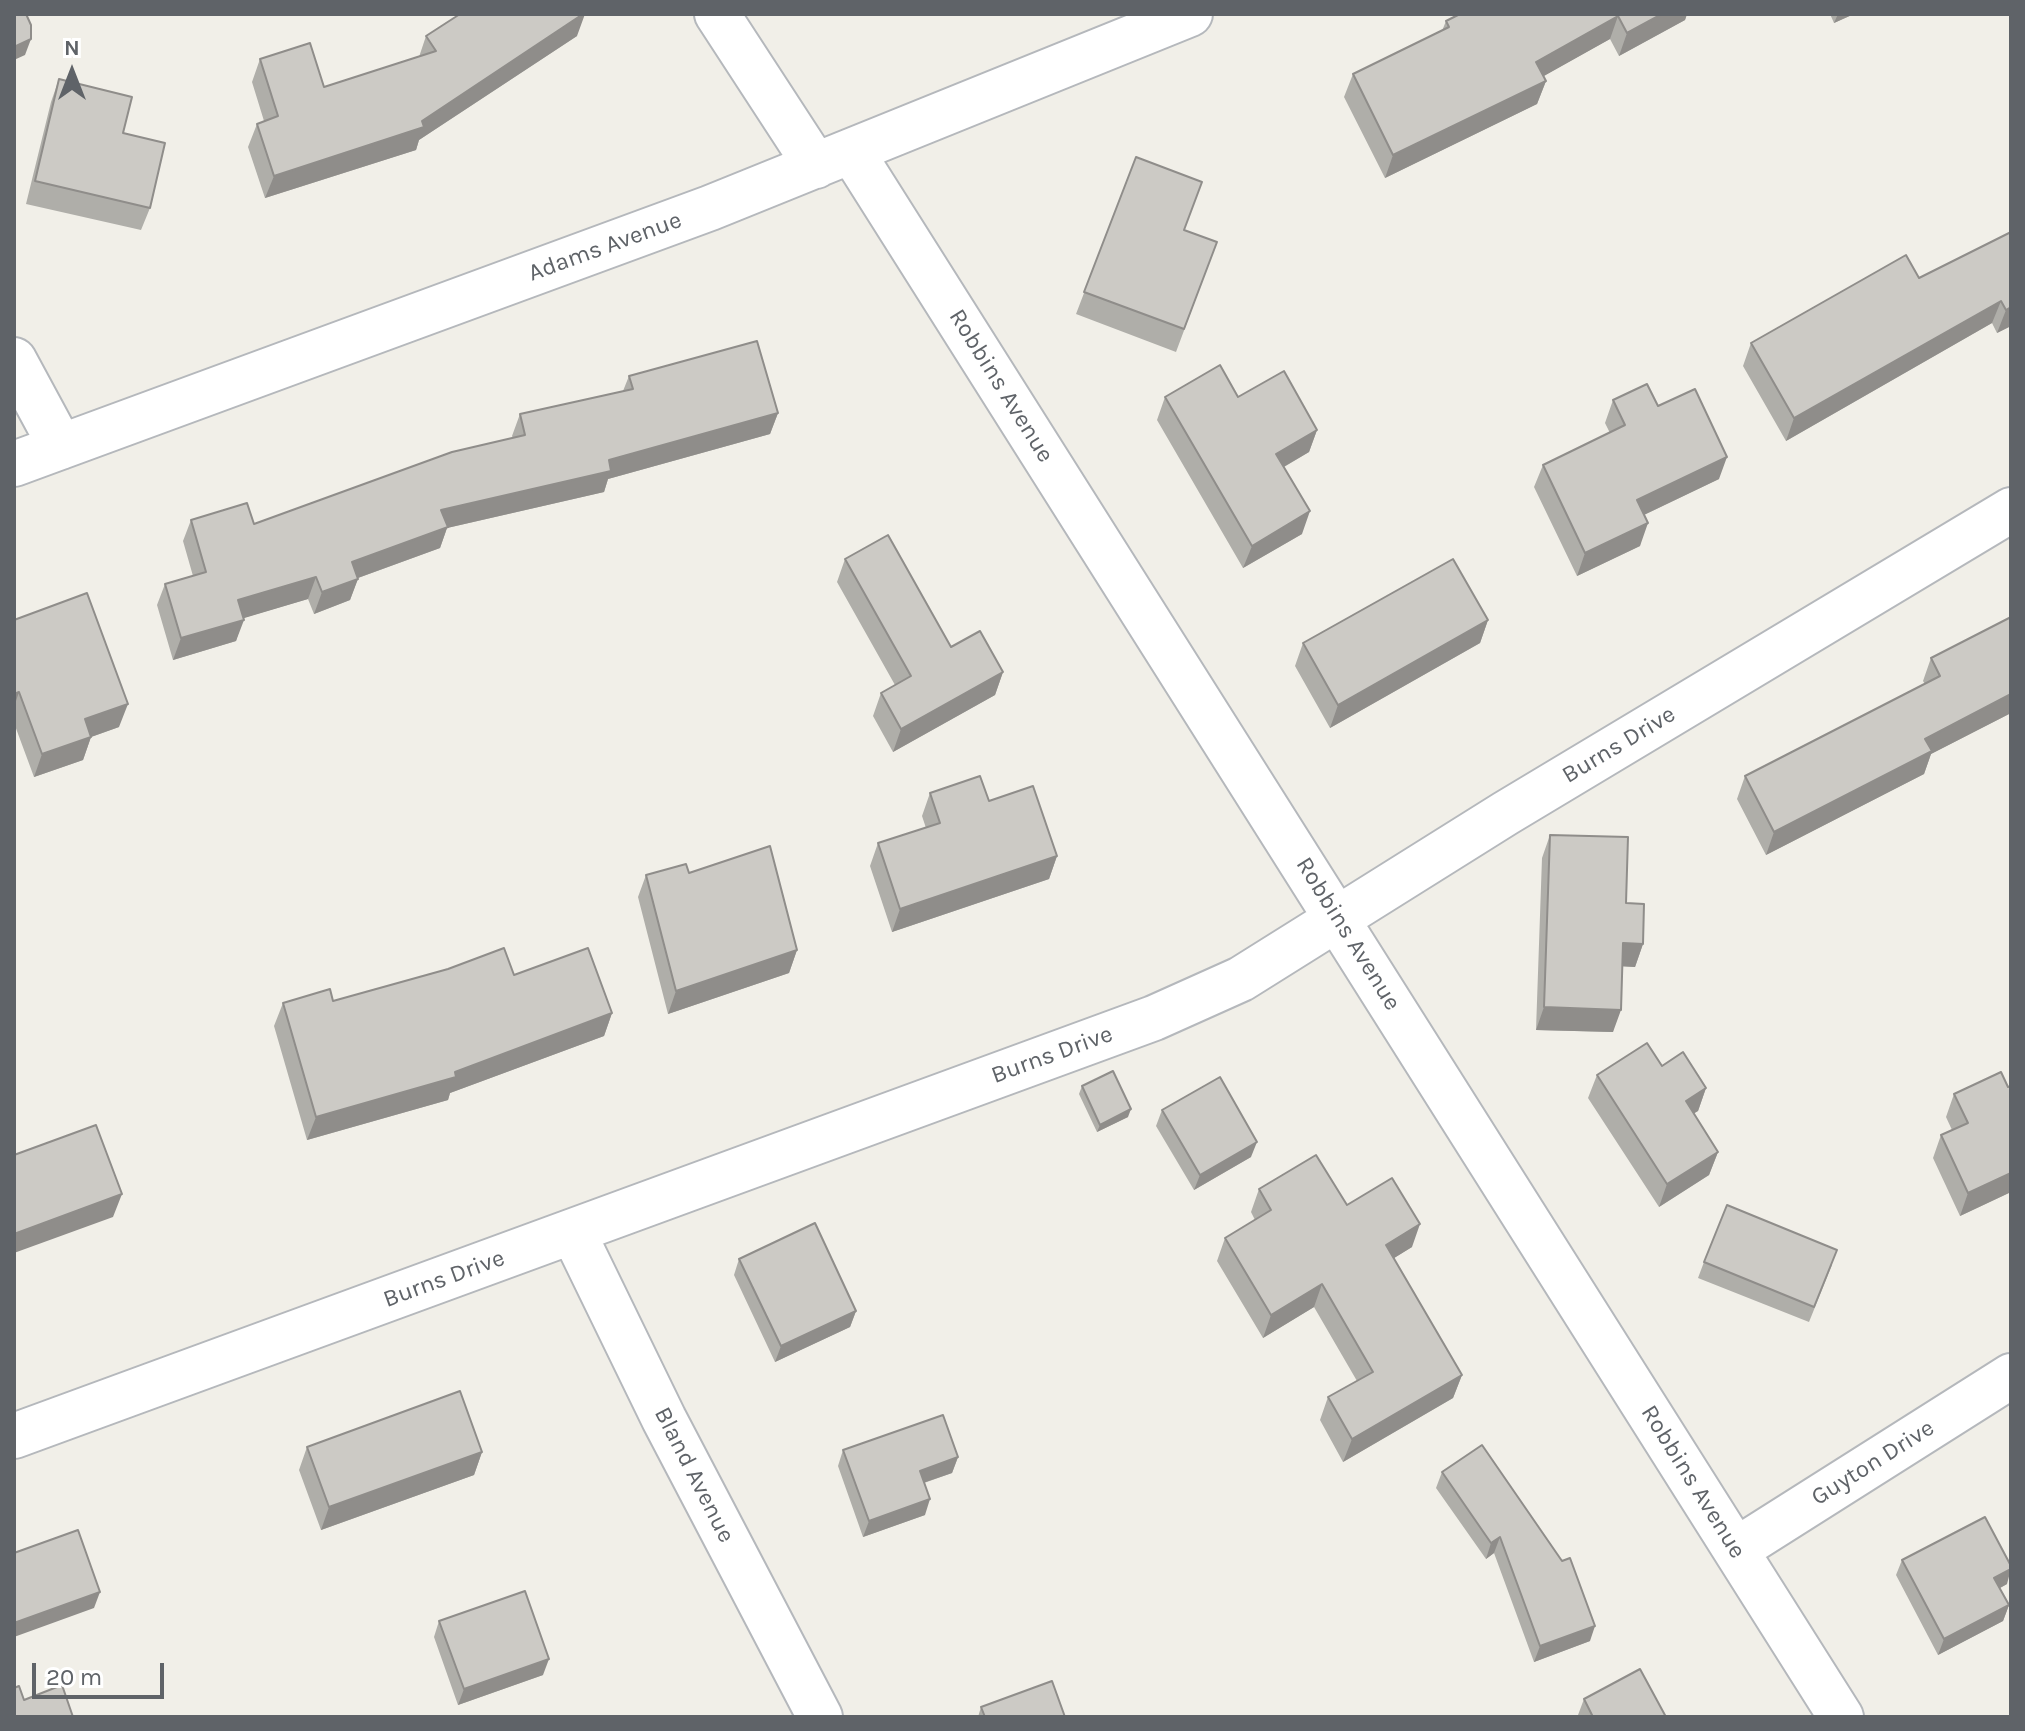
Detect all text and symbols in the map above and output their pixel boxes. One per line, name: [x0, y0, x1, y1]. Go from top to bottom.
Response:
north arrow: [32, 32, 112, 112]
text: N: [64, 35, 80, 61]
street label: Adams Avenue: [524, 206, 686, 288]
street label: Robbins Avenue: [942, 304, 1060, 468]
street label: Burns Drive: [1557, 700, 1681, 790]
street label: Robbins Avenue: [1289, 852, 1407, 1016]
street label: Burns Drive: [987, 1020, 1117, 1090]
street label: Burns Drive: [379, 1244, 509, 1314]
street label: Robbins Avenue: [1634, 1400, 1752, 1564]
street label: Bland Avenue: [648, 1402, 740, 1548]
street label: Guyton Drive: [1806, 1414, 1940, 1512]
scale bar: [36, 1647, 168, 1697]
text: 20 m: [46, 1663, 102, 1691]

